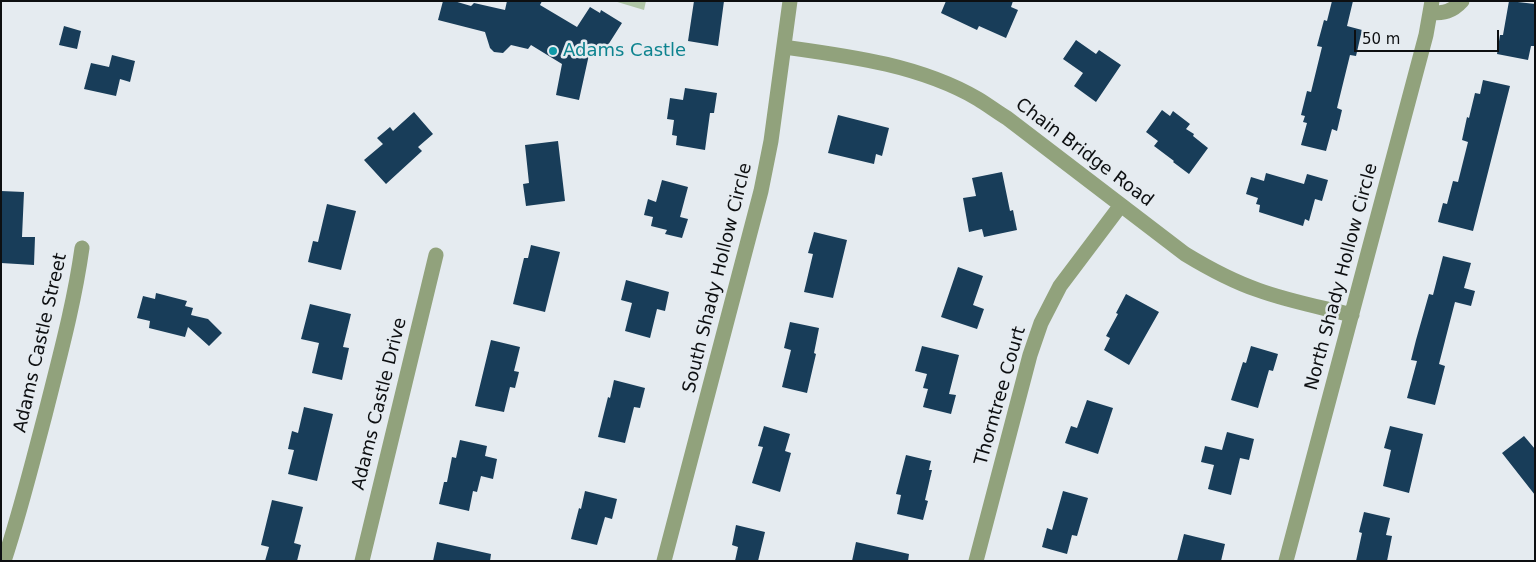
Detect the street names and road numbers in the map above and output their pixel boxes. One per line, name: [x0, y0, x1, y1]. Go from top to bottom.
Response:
street label: Chain Bridge Road: [1011, 94, 1157, 212]
street label: South Shady Hollow Circle: [679, 161, 757, 395]
street label: North Shady Hollow Circle: [1301, 161, 1383, 393]
street label: Adams Castle Street: [10, 251, 72, 435]
street label: Adams Castle Drive: [348, 316, 412, 492]
street label: Thorntree Court: [971, 324, 1031, 468]

